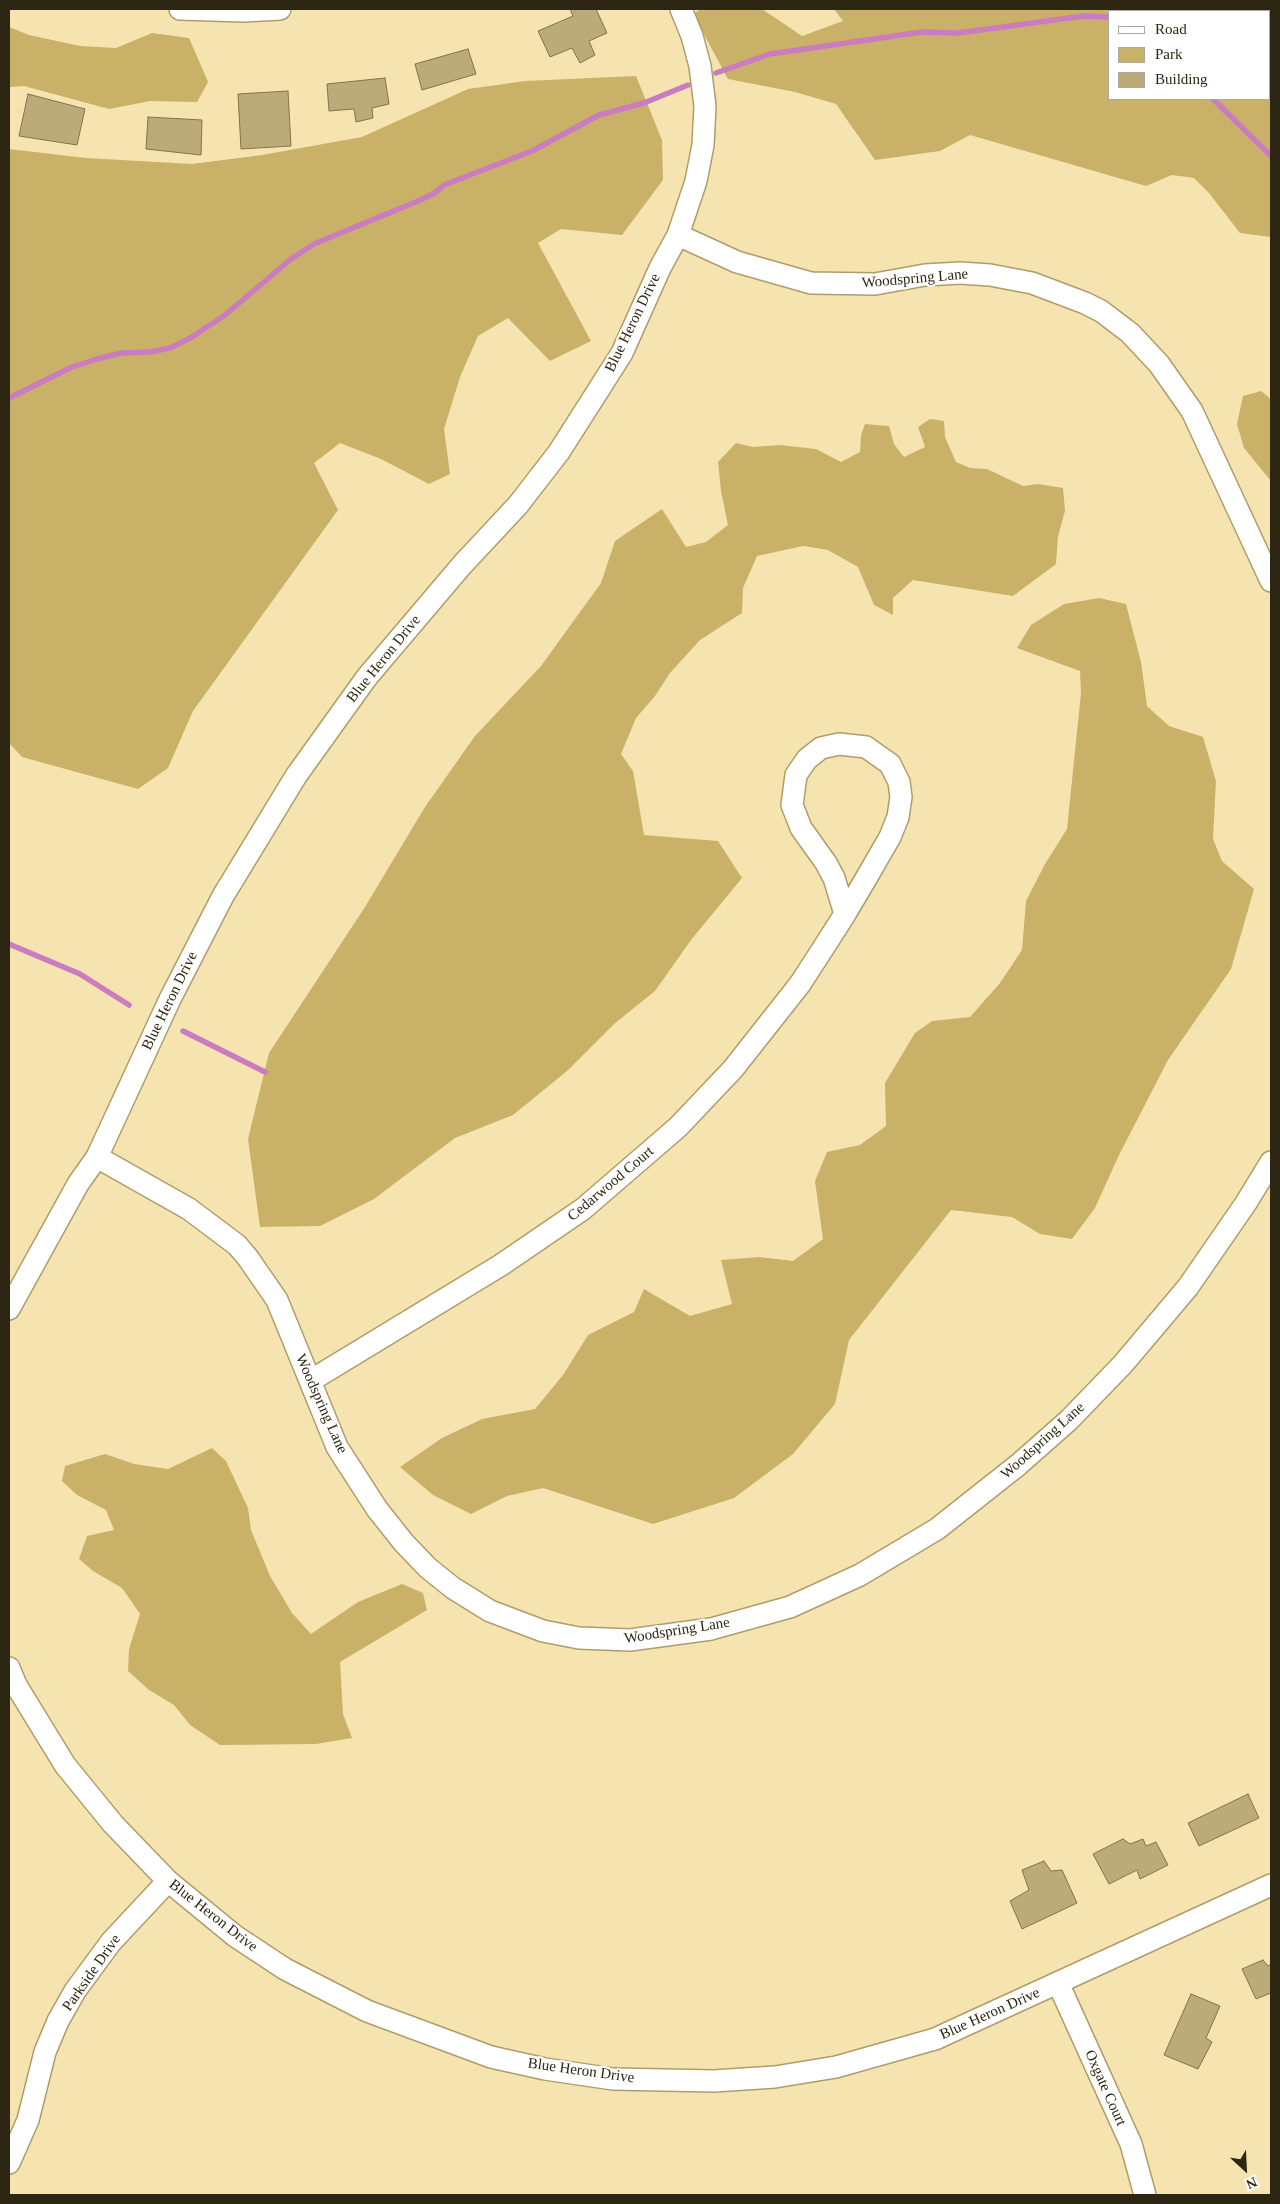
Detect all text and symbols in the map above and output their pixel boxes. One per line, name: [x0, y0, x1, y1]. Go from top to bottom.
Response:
legend: [1108, 10, 1270, 100]
text: Road: [1155, 21, 1187, 37]
text: Park: [1155, 46, 1183, 62]
text: Building: [1155, 71, 1208, 87]
street label: Woodspring Lane: [861, 265, 969, 293]
street label: Blue Heron Drive: [601, 271, 665, 375]
street label: Blue Heron Drive: [343, 612, 425, 706]
street label: Blue Heron Drive: [138, 949, 202, 1053]
street label: Cedarwood Court: [564, 1143, 658, 1225]
street label: Woodspring Lane: [291, 1352, 351, 1456]
street label: Woodspring Lane: [997, 1399, 1089, 1483]
street label: Woodspring Lane: [623, 1614, 731, 1648]
street label: Blue Heron Drive: [165, 1876, 261, 1956]
street label: Parkside Drive: [59, 1931, 125, 2015]
street label: Blue Heron Drive: [937, 1984, 1043, 2044]
street label: Oxgate Court: [1080, 2047, 1130, 2129]
street label: Blue Heron Drive: [527, 2055, 635, 2087]
north arrow: [1220, 2144, 1270, 2194]
text: N: [1244, 2174, 1259, 2192]

